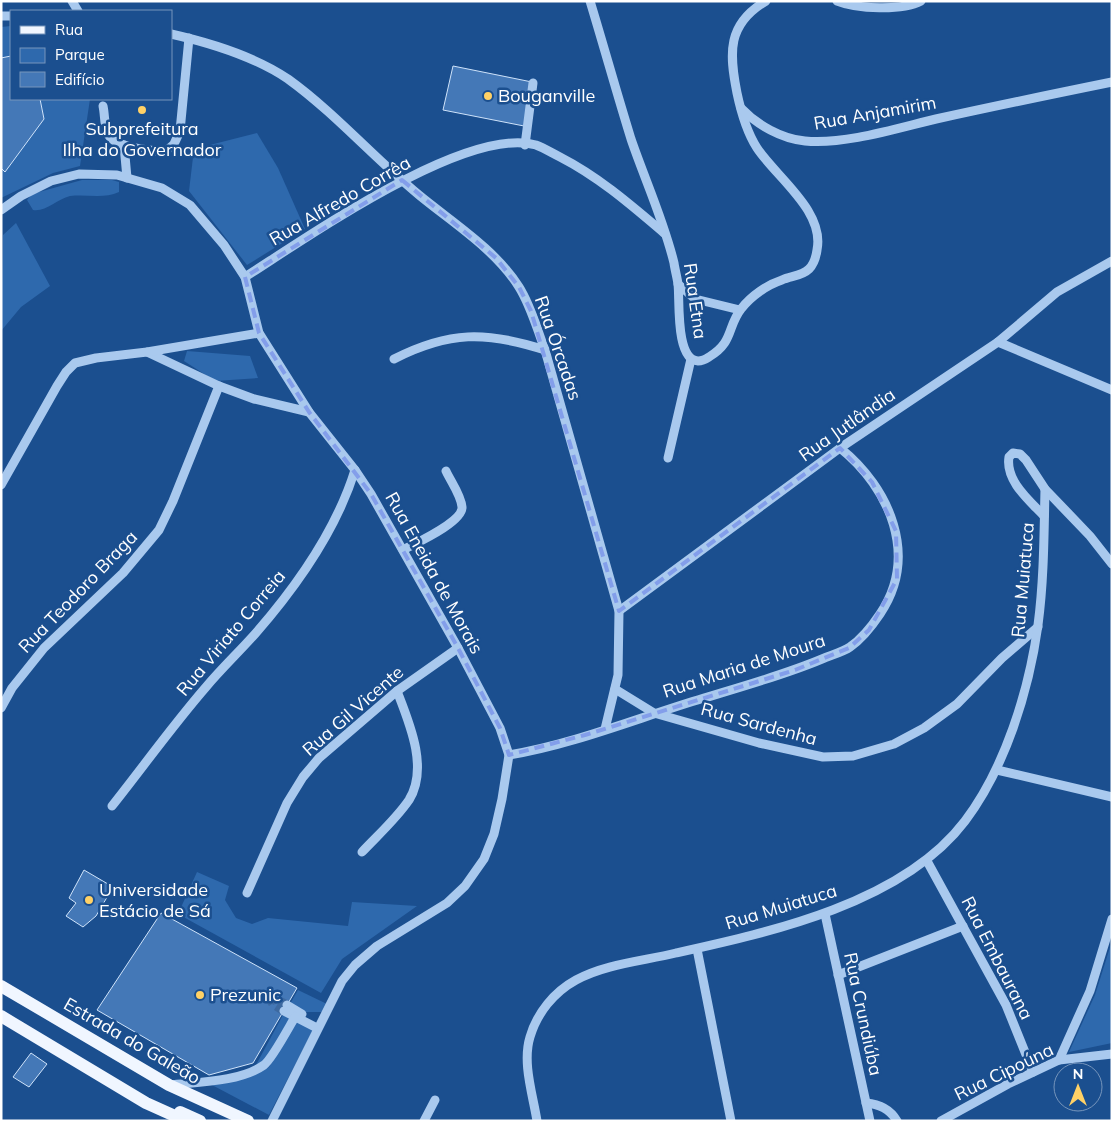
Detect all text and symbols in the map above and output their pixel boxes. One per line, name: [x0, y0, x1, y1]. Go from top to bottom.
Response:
legend: [10, 10, 172, 100]
text: Rua: [55, 20, 83, 39]
text: Parque: [55, 45, 105, 64]
text: Edifício: [55, 70, 105, 89]
place label: Bouganville: [498, 84, 595, 107]
marker: Bouganville: [482, 90, 494, 102]
street label: Rua Anjamirim: [812, 90, 938, 135]
marker: Subprefeitura Ilha do Governador: [136, 104, 148, 116]
place label: Subprefeitura Ilha do Governador: [63, 117, 222, 161]
street label: Rua Alfredo Corrêa: [265, 151, 415, 250]
street label: Rua Etna: [679, 261, 712, 340]
street label: Rua Órcadas: [530, 293, 587, 403]
street label: Rua Jutlândia: [794, 383, 899, 466]
street label: Rua Eneida de Morais: [380, 488, 488, 658]
street label: Rua Muiatuca: [1006, 521, 1039, 639]
street label: Rua Teodoro Braga: [13, 526, 142, 658]
street label: Rua Viriato Correia: [171, 565, 290, 701]
street label: Rua Maria de Moura: [660, 628, 828, 703]
street label: Rua Gil Vicente: [297, 660, 408, 761]
street label: Rua Sardenha: [699, 697, 820, 750]
place label: Universidade Estácio de Sá: [99, 878, 211, 922]
street label: Rua Muiatuca: [722, 879, 839, 934]
street label: Rua Embaurana: [956, 892, 1038, 1023]
marker: Universidade Estácio de Sá: [83, 894, 95, 906]
street label: Rua Crundiúba: [839, 950, 888, 1078]
place label: Prezunic: [210, 983, 281, 1006]
marker: Prezunic: [194, 989, 206, 1001]
street label: Estrada do Galeão: [60, 992, 205, 1089]
street label: Rua Cipoúna: [950, 1038, 1057, 1106]
north arrow: [1053, 1062, 1103, 1112]
text: N: [1073, 1065, 1083, 1083]

